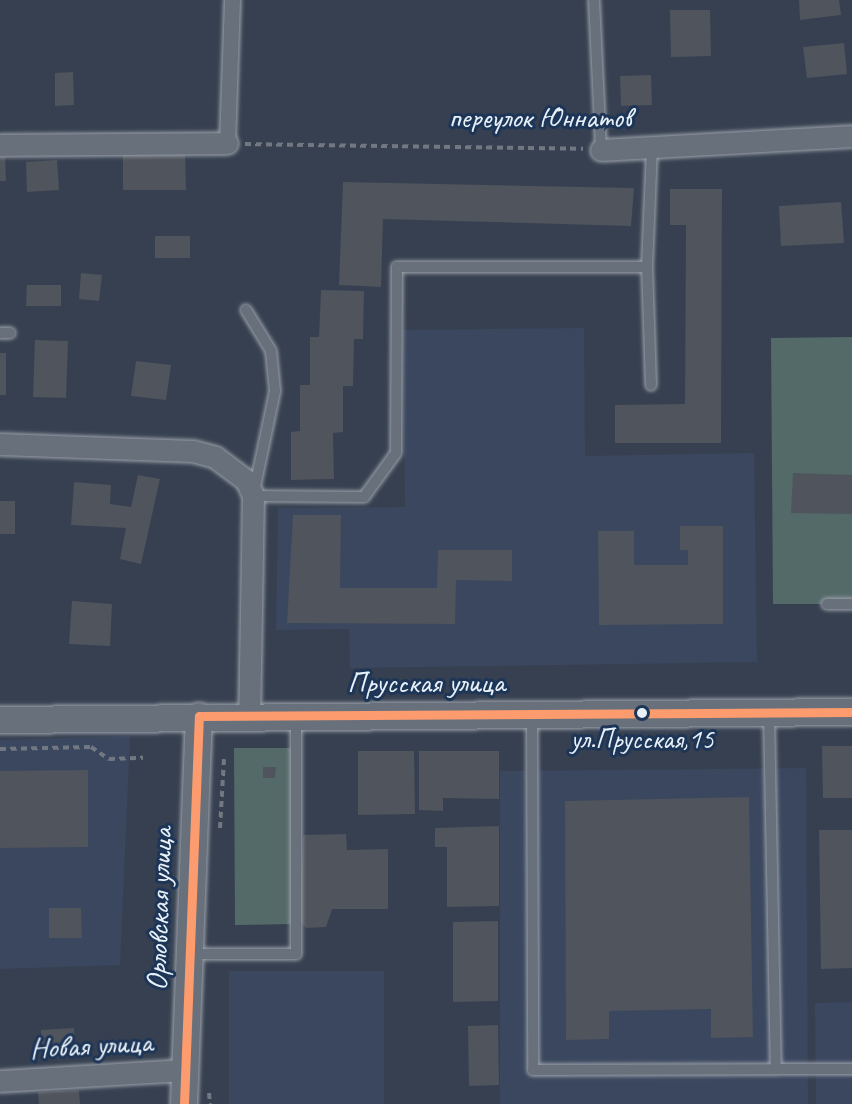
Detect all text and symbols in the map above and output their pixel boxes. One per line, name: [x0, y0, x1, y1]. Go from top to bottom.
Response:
street label: переулок Юннатов: [447, 99, 633, 135]
street label: Прусская улица: [347, 664, 505, 700]
marker: ул.Прусская,15: [636, 707, 648, 719]
place label: ул.Прусская,15: [570, 722, 714, 756]
street label: Орловская улица: [138, 827, 180, 991]
street label: Новая улица: [28, 1024, 154, 1066]

